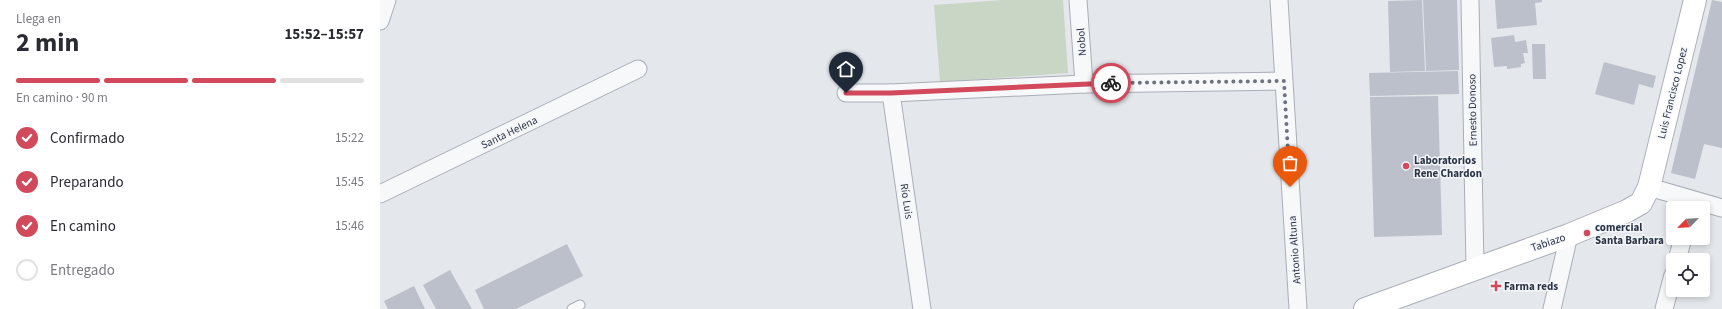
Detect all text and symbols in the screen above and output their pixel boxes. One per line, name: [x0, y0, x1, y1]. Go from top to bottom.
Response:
text: Llega en: [16, 10, 61, 28]
text: 2 min: [16, 24, 79, 61]
text: 15:52–15:57: [284, 24, 364, 45]
street label: Nobol: [1073, 27, 1090, 56]
street label: Luis Francisco Lopez: [1654, 46, 1691, 140]
pin: [829, 52, 863, 93]
icon: home: [835, 58, 857, 80]
courier: [1091, 63, 1131, 103]
icon: bike: [1100, 72, 1122, 94]
street label: Ernesto Donoso: [1464, 74, 1481, 146]
text: En camino · 90 m: [16, 89, 108, 107]
street label: Santa Helena: [478, 112, 540, 153]
icon: check: [16, 127, 38, 149]
text: Confirmado: [50, 128, 125, 149]
text: 15:22: [335, 129, 364, 147]
pin: [1273, 146, 1307, 187]
icon: bag: [1279, 152, 1301, 174]
place label: Laboratorios Rene Chardon: [1414, 153, 1482, 181]
marker: Laboratorios Rene Chardon: [1401, 161, 1411, 171]
icon: check: [16, 171, 38, 193]
text: Preparando: [50, 172, 124, 193]
text: 15:45: [335, 173, 364, 191]
street label: Río Luis: [897, 182, 916, 220]
north arrow: [1666, 201, 1710, 245]
map controls: [1666, 201, 1710, 297]
icon: check: [16, 215, 38, 237]
street label: Antonio Altuna: [1285, 215, 1304, 285]
text: En camino: [50, 216, 116, 237]
text: 15:46: [335, 217, 364, 235]
place label: comercial Santa Barbara: [1595, 220, 1664, 248]
marker: comercial Santa Barbara: [1582, 228, 1592, 238]
street label: Tabiazo: [1529, 230, 1567, 255]
button: locate: [1666, 253, 1710, 297]
text: Entregado: [50, 260, 115, 281]
place label: Farma reds: [1504, 279, 1558, 294]
marker: Farma reds: [1491, 281, 1501, 291]

